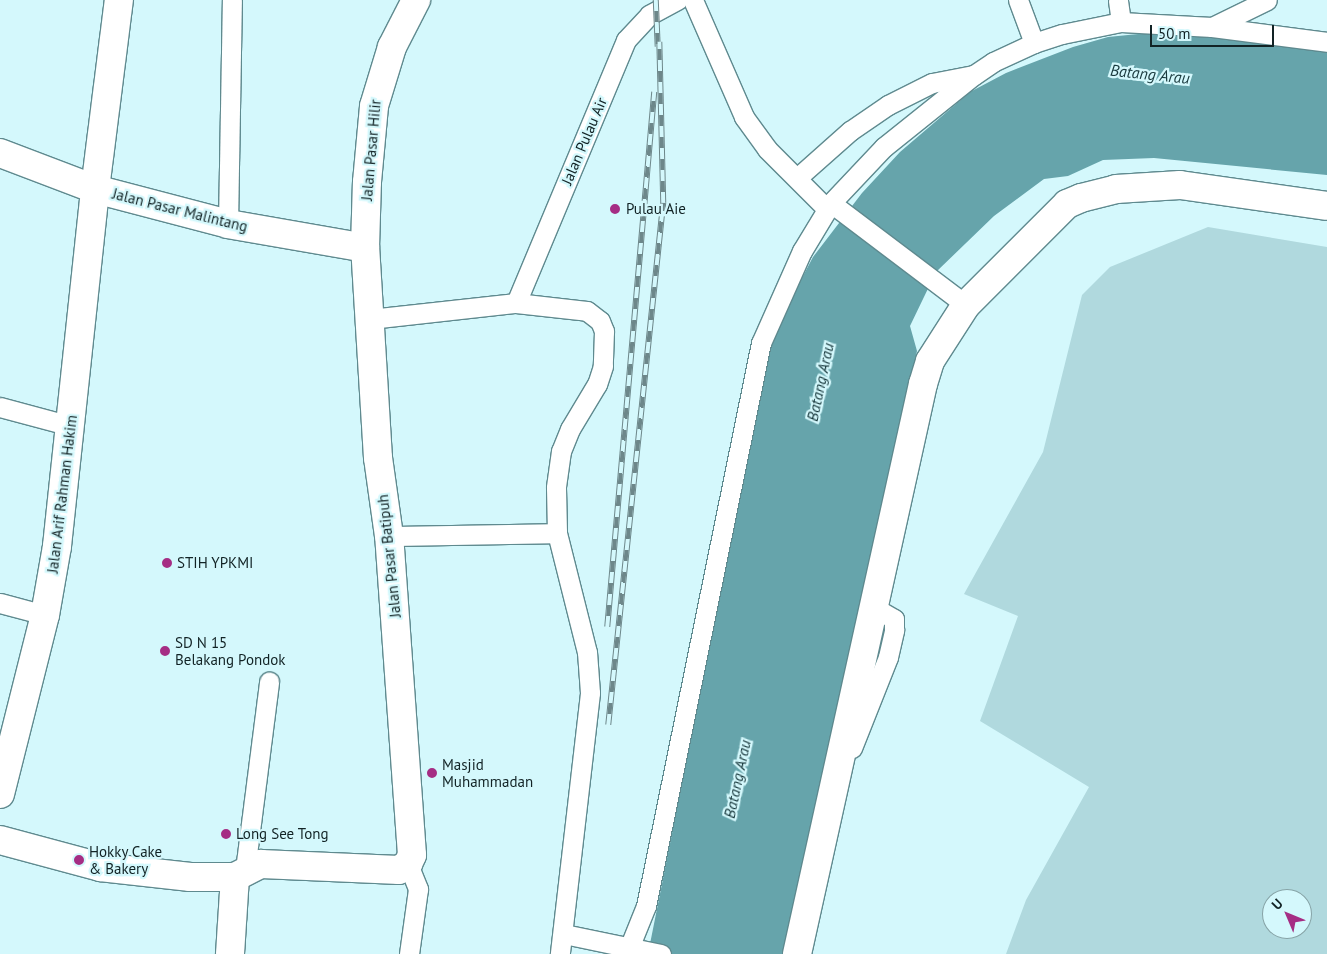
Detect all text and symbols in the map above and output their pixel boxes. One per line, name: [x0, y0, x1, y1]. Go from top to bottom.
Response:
scale bar: [1152, 15, 1276, 47]
text: 50 m: [1158, 24, 1191, 43]
water label: Batang Arau: [1109, 60, 1191, 88]
street label: Jalan Pulau Air: [557, 94, 611, 188]
street label: Jalan Pasar Hilir: [358, 99, 384, 201]
street label: Jalan Pasar Malintang: [111, 184, 249, 236]
place label: Pulau Aie: [626, 200, 686, 218]
marker: Pulau Aie: [608, 202, 622, 216]
water label: Batang Arau: [802, 341, 838, 423]
street label: Jalan Arif Rahman Hakim: [43, 414, 81, 574]
street label: Jalan Pasar Batipuh: [374, 494, 404, 618]
place label: STIH YPKMI: [177, 554, 254, 572]
marker: STIH YPKMI: [161, 557, 173, 569]
place label: SD N 15 Belakang Pondok: [175, 633, 285, 668]
marker: SD N 15 Belakang Pondok: [159, 645, 171, 657]
water label: Batang Arau: [719, 738, 755, 820]
place label: Masjid Muhammadan: [442, 755, 533, 790]
marker: Masjid Muhammadan: [426, 767, 438, 779]
place label: Long See Tong: [236, 825, 329, 843]
marker: Long See Tong: [220, 828, 232, 840]
place label: Hokky Cake & Bakery: [89, 842, 163, 877]
marker: Hokky Cake & Bakery: [73, 854, 85, 866]
north arrow: [1262, 889, 1312, 939]
text: U: [1268, 895, 1287, 914]

